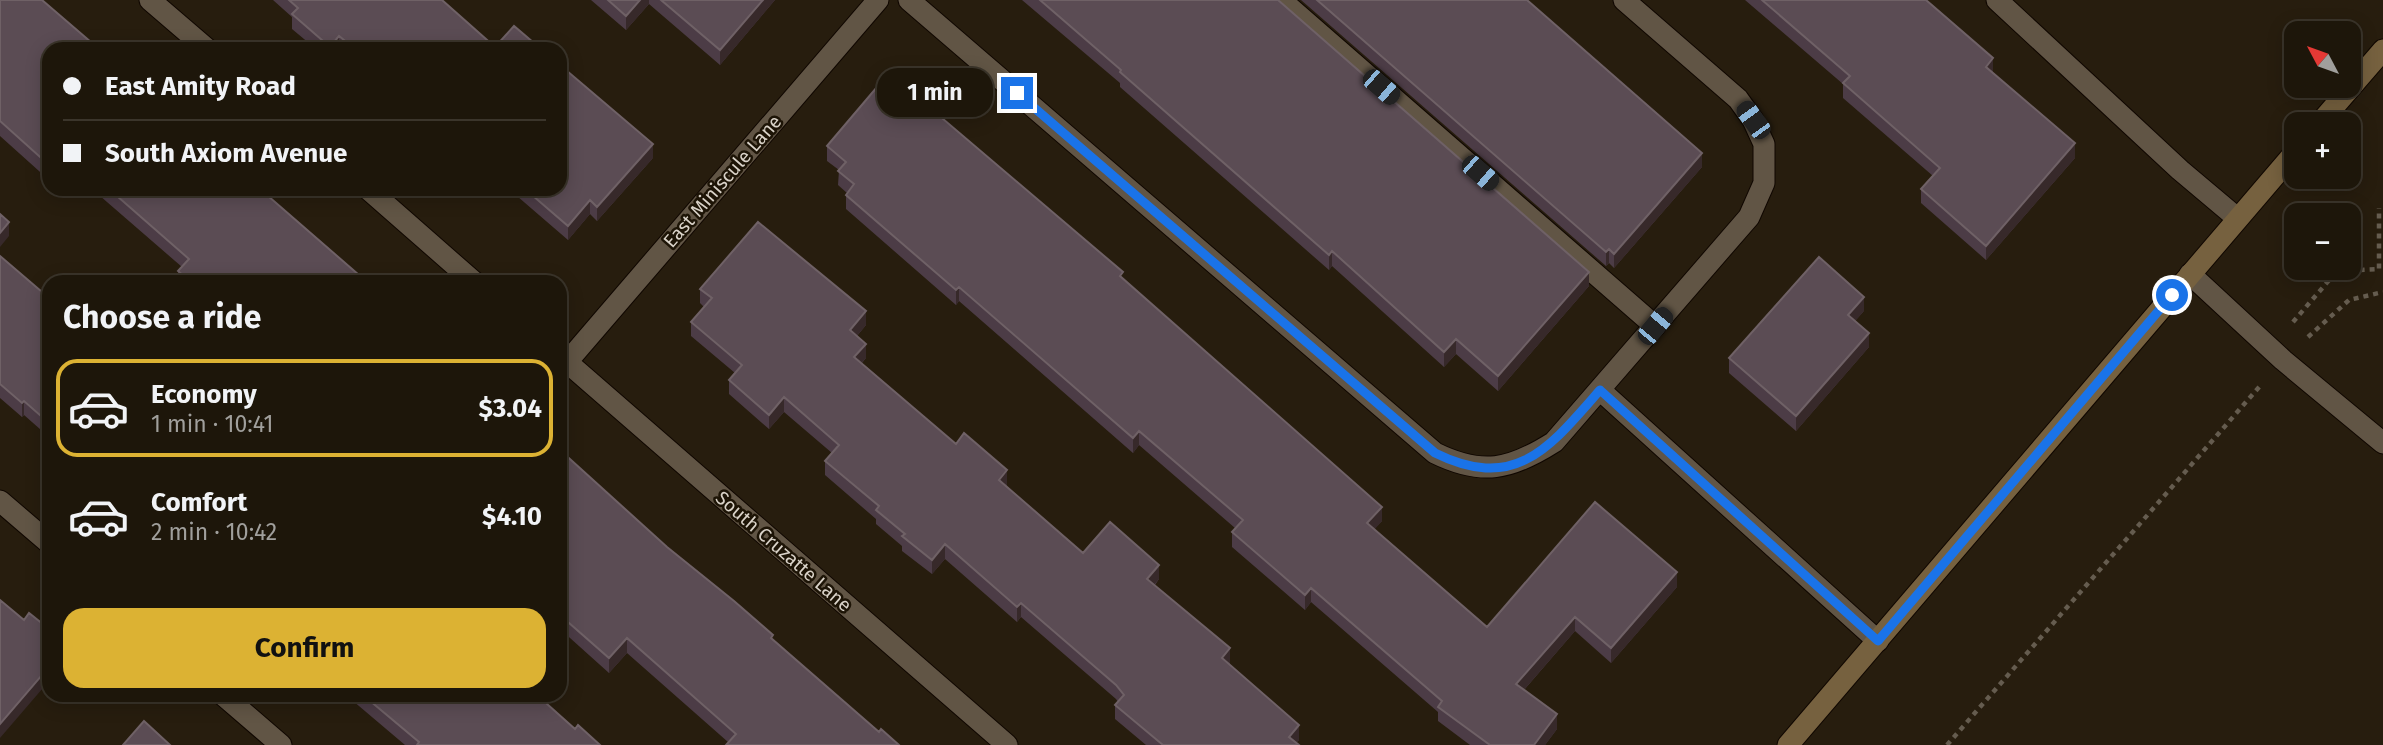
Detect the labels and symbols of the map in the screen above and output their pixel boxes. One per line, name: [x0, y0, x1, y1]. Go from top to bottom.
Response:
north arrow: [2284, 21, 2361, 98]
car: [1359, 65, 1404, 109]
callout: 1 min: [877, 68, 992, 118]
route end: [1001, 77, 1033, 109]
car: [1733, 97, 1774, 143]
street label: East Miniscule Lane: [659, 110, 786, 252]
car: [1458, 151, 1503, 195]
route start: [2156, 279, 2188, 311]
car: [1634, 303, 1677, 349]
street label: South Cruzatte Lane: [711, 486, 856, 617]

